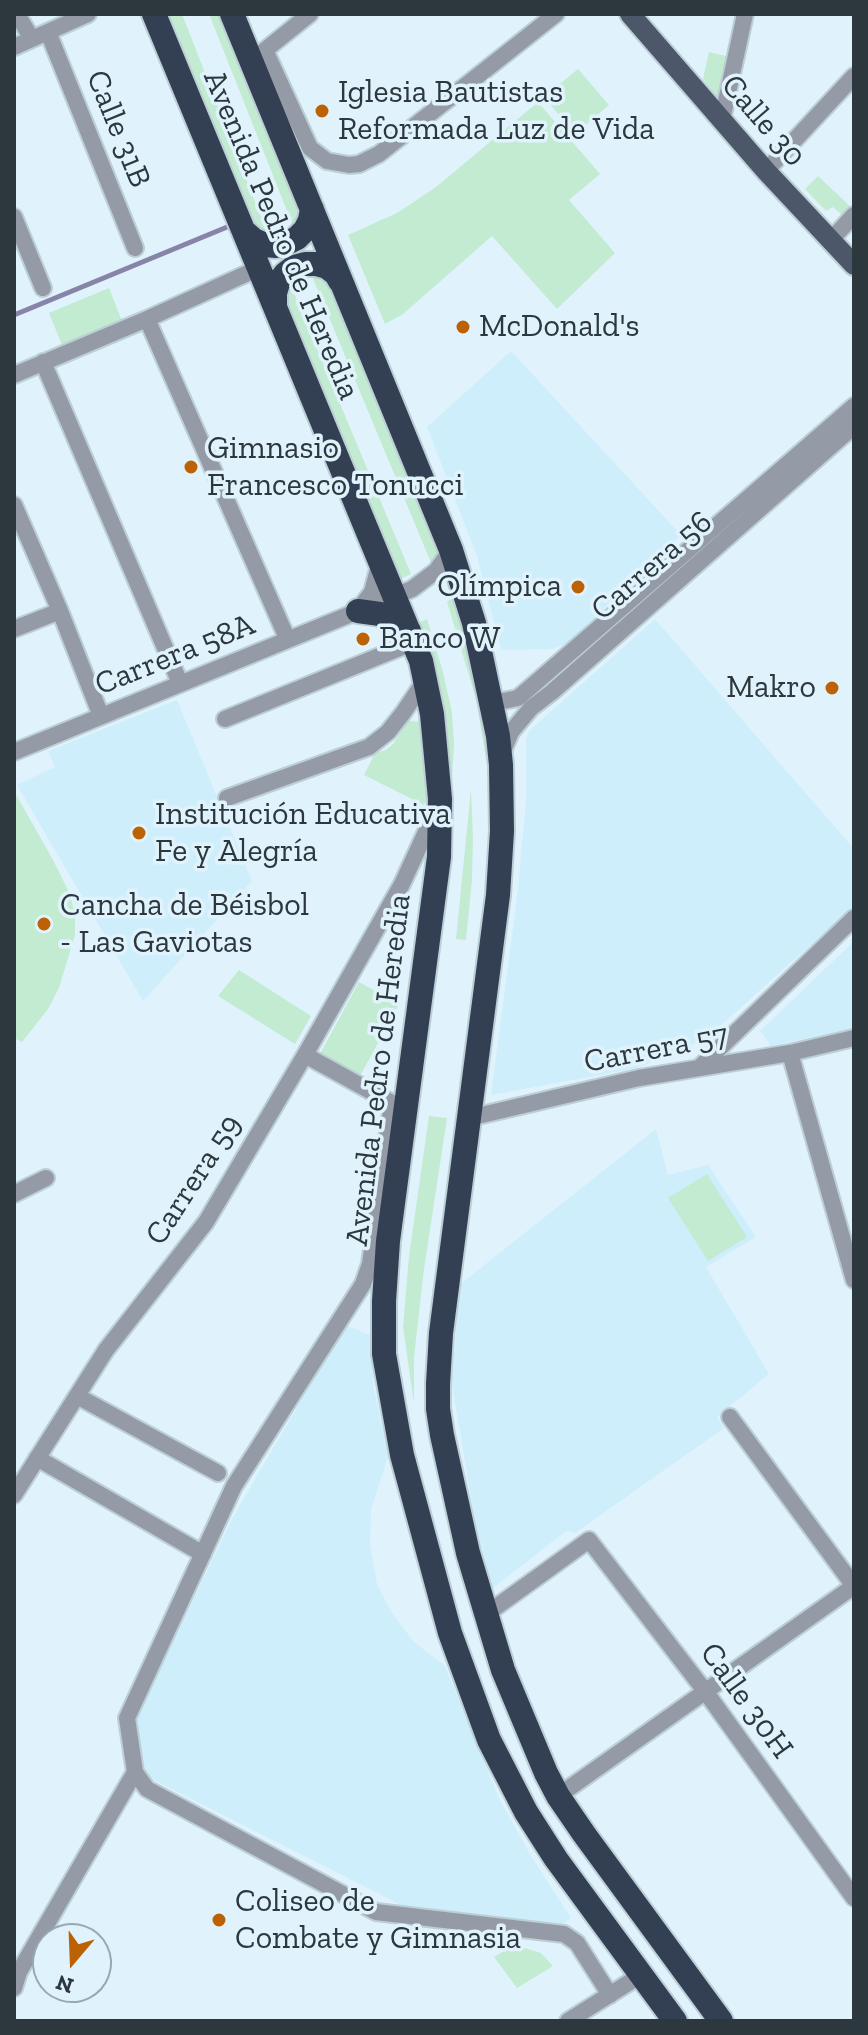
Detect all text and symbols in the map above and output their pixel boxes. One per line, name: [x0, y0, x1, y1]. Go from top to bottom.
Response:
street label: Calle 31B: [77, 65, 159, 193]
street label: Avenida Pedro de Heredia: [194, 65, 368, 405]
street label: Calle 30: [713, 67, 813, 175]
place label: Iglesia Bautistas Reformada Luz de Vida: [338, 74, 655, 149]
marker: Iglesia Bautistas Reformada Luz de Vida: [313, 102, 331, 120]
place label: McDonald's: [479, 308, 640, 346]
marker: McDonald's: [454, 318, 472, 336]
place label: Gimnasio Francesco Tonucci: [207, 430, 463, 505]
marker: Gimnasio Francesco Tonucci: [182, 458, 200, 476]
street label: Carrera 56: [584, 503, 720, 629]
place label: Olímpica: [437, 568, 562, 606]
marker: Olímpica: [569, 578, 587, 596]
street label: Carrera 58A: [90, 606, 260, 704]
place label: Banco W: [379, 620, 500, 658]
marker: Banco W: [354, 630, 372, 648]
place label: Makro: [726, 669, 816, 707]
marker: Makro: [823, 679, 841, 697]
place label: Institución Educativa Fe y Alegría: [155, 796, 451, 871]
marker: Institución Educativa Fe y Alegría: [130, 824, 148, 842]
place label: Cancha de Béisbol - Las Gaviotas: [60, 887, 309, 962]
street label: Avenida Pedro de Heredia: [338, 892, 420, 1248]
marker: Cancha de Béisbol - Las Gaviotas: [35, 915, 53, 933]
street label: Carrera 57: [581, 1016, 731, 1082]
street label: Carrera 59: [138, 1108, 250, 1252]
street label: Calle 30H: [691, 1636, 801, 1766]
place label: Coliseo de Combate y Gimnasia: [235, 1883, 521, 1958]
marker: Coliseo de Combate y Gimnasia: [210, 1911, 228, 1929]
north arrow: [32, 1923, 112, 2003]
text: N: [52, 1969, 77, 2000]

